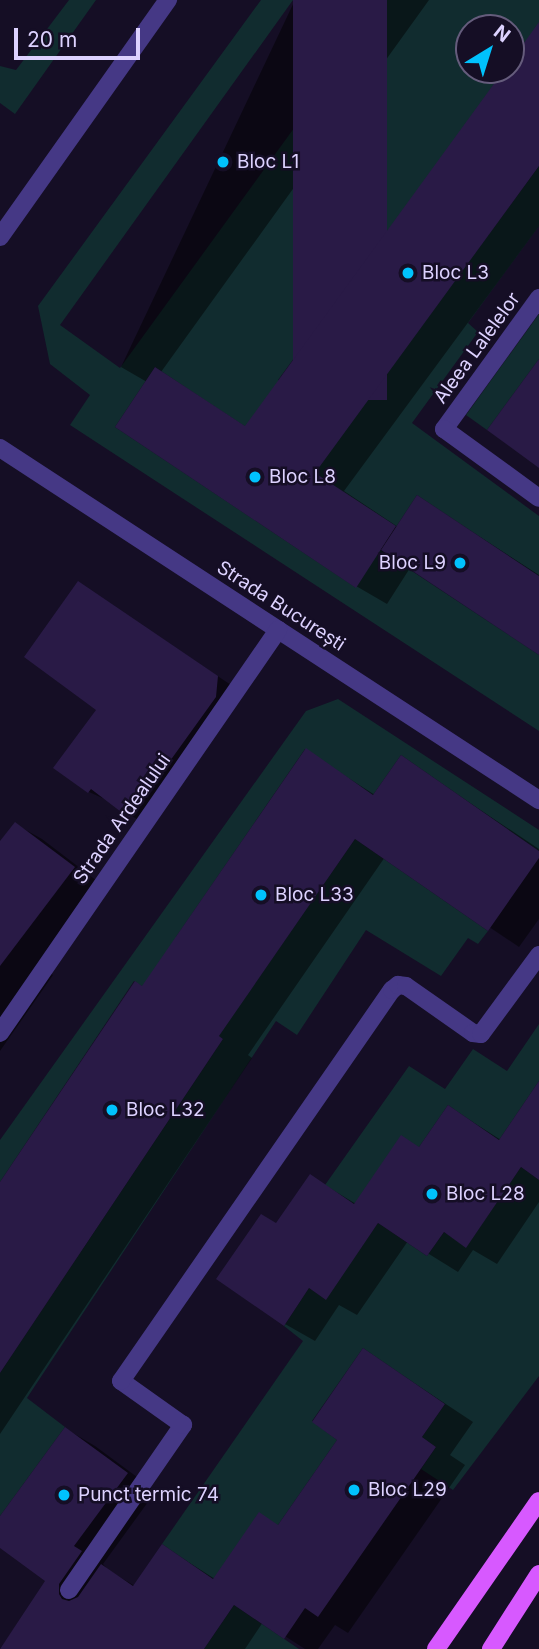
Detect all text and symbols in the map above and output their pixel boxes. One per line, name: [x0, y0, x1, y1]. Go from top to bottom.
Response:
scale bar: [18, 14, 144, 58]
north arrow: [455, 14, 525, 84]
text: N: [489, 20, 515, 47]
text: 20 m: [27, 27, 77, 52]
place label: Bloc L1: [237, 151, 299, 173]
marker: Bloc L1: [215, 154, 231, 170]
place label: Bloc L3: [422, 262, 489, 284]
marker: Bloc L3: [400, 265, 416, 281]
street label: Aleea Lalelelor: [429, 288, 525, 408]
place label: Bloc L8: [269, 466, 336, 488]
marker: Bloc L8: [247, 469, 263, 485]
place label: Bloc L9: [379, 552, 446, 574]
marker: Bloc L9: [452, 555, 468, 571]
street label: Strada București: [213, 556, 349, 656]
street label: Strada Ardealului: [69, 750, 175, 888]
place label: Bloc L33: [275, 884, 354, 906]
marker: Bloc L33: [253, 887, 269, 903]
place label: Bloc L32: [126, 1099, 205, 1121]
marker: Bloc L32: [104, 1102, 120, 1118]
place label: Bloc L28: [446, 1183, 525, 1205]
marker: Bloc L28: [424, 1186, 440, 1202]
place label: Bloc L29: [368, 1479, 447, 1501]
marker: Bloc L29: [346, 1482, 362, 1498]
place label: Punct termic 74: [78, 1484, 219, 1506]
marker: Punct termic 74: [56, 1487, 72, 1503]

